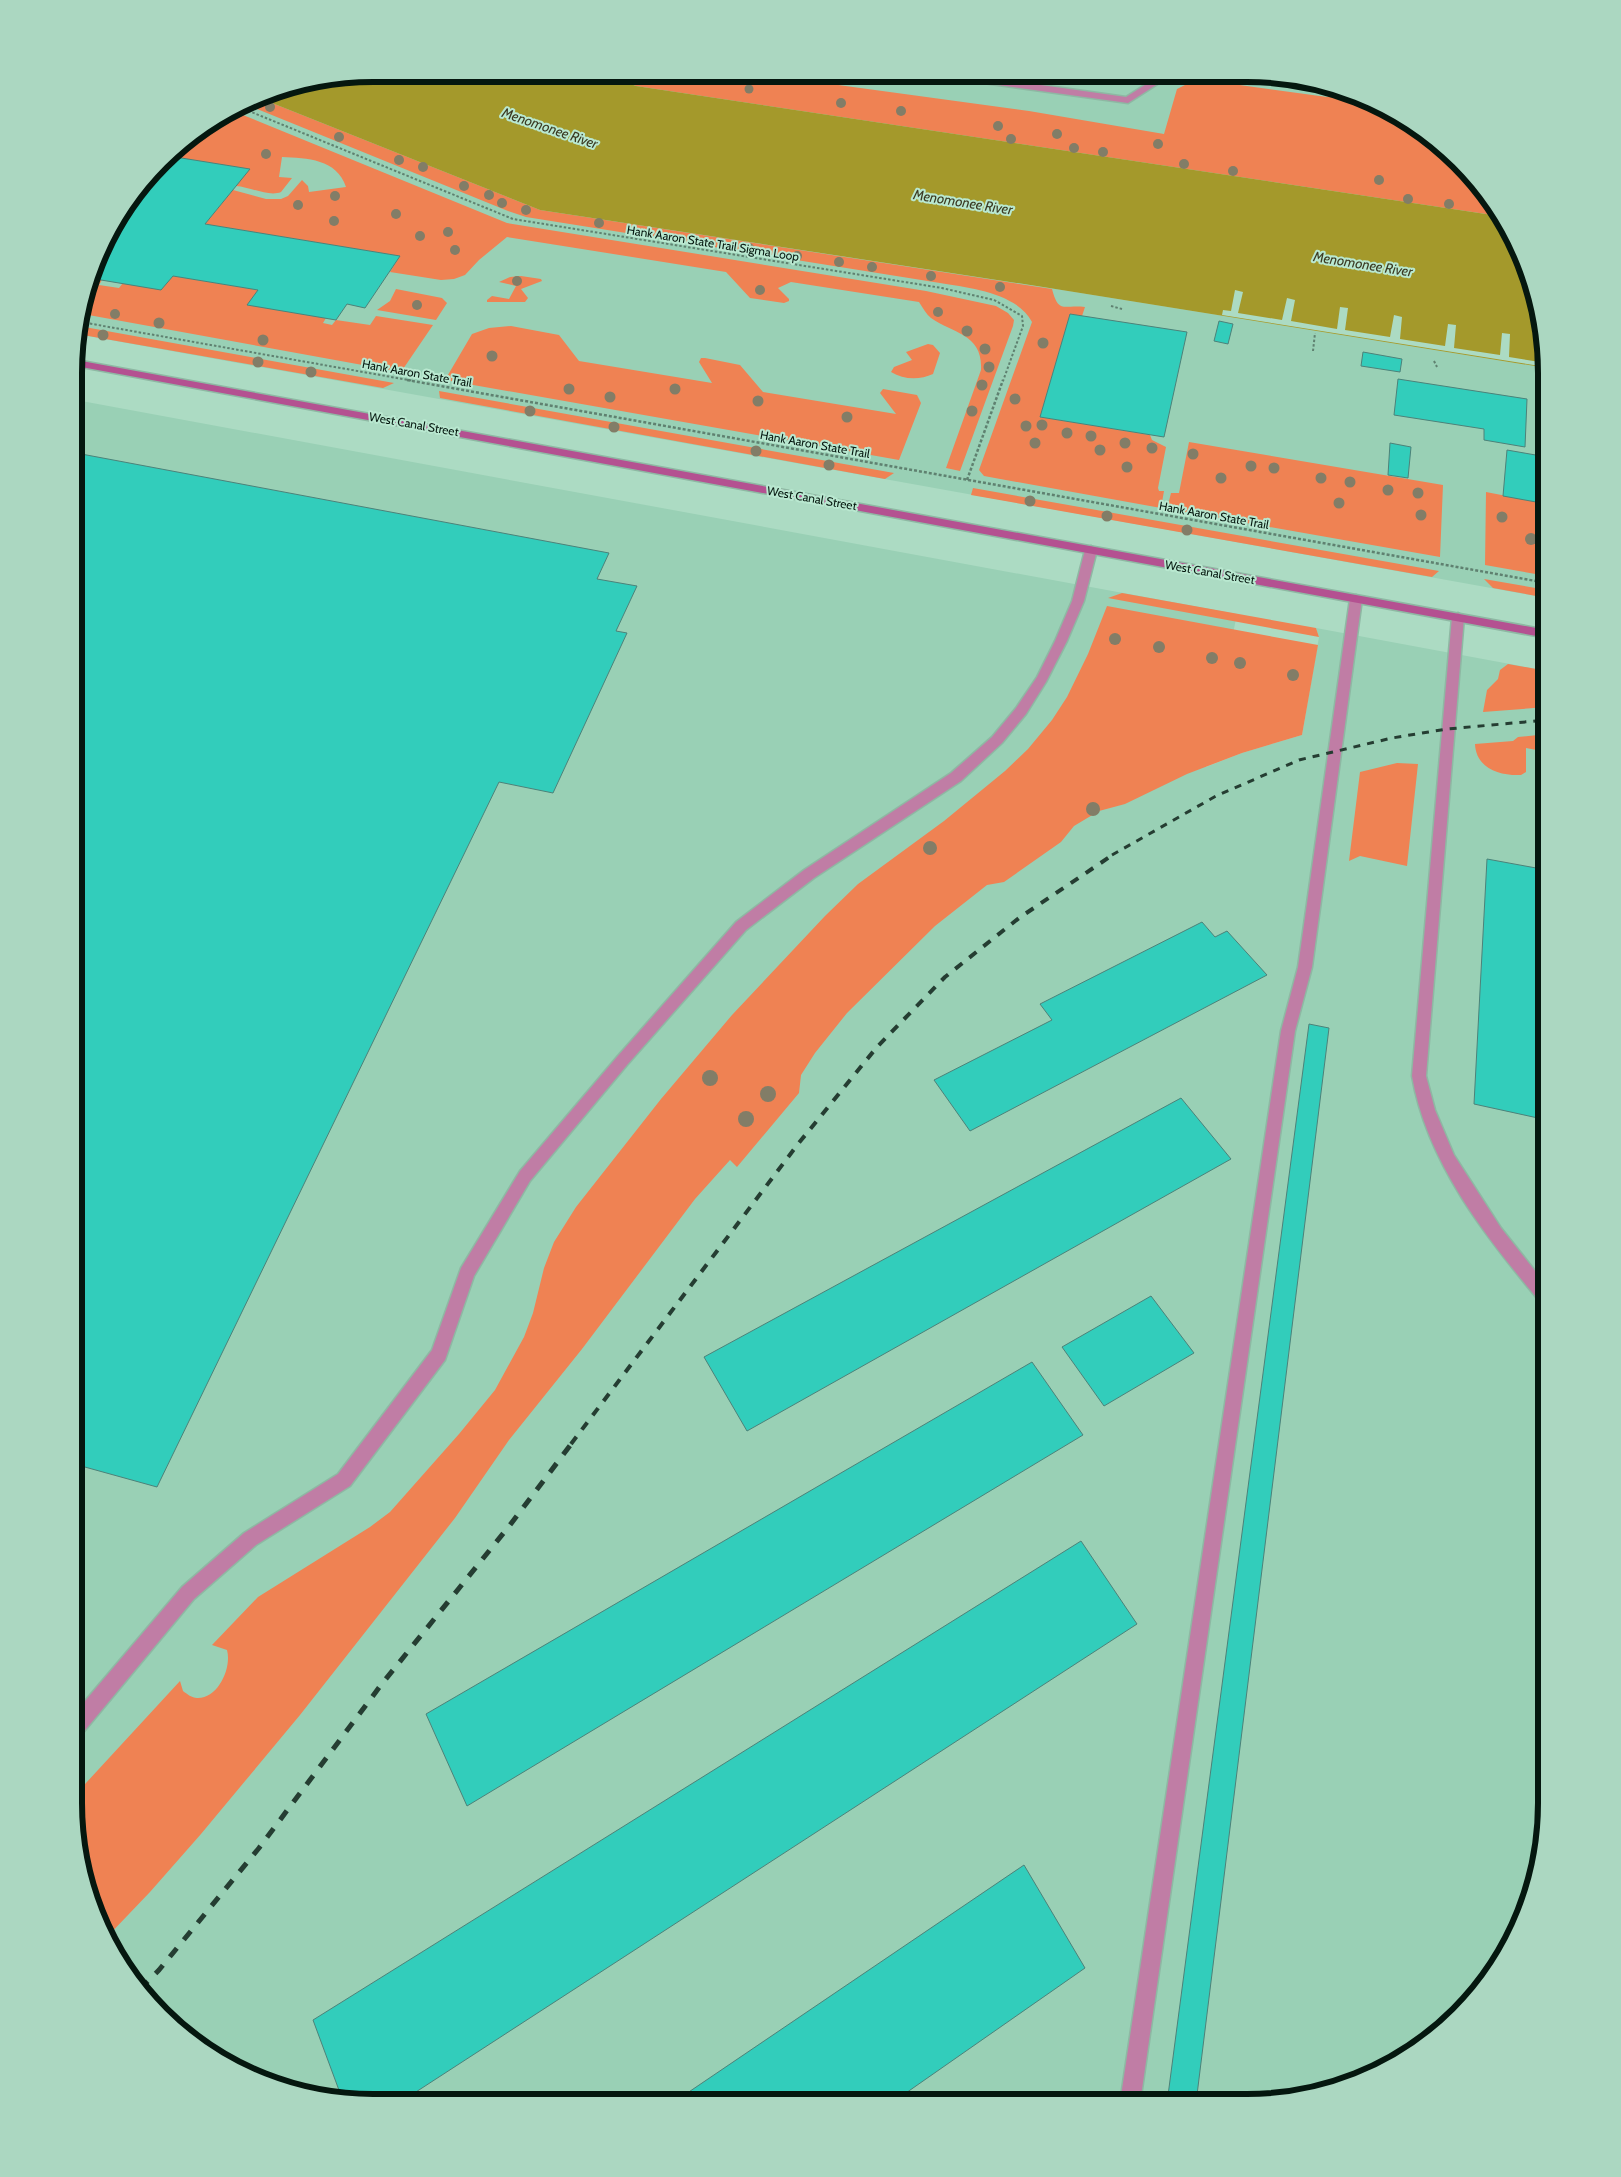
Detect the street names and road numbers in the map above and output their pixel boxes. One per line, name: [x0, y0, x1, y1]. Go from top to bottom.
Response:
street label: Hank Aaron State Trail Sigma Loop: [626, 222, 800, 264]
street label: Hank Aaron State Trail: [361, 356, 473, 390]
street label: West Canal Street: [368, 409, 460, 439]
street label: Hank Aaron State Trail: [759, 427, 871, 461]
street label: West Canal Street: [766, 483, 858, 513]
street label: Hank Aaron State Trail: [1158, 498, 1270, 532]
street label: West Canal Street: [1164, 557, 1256, 587]

